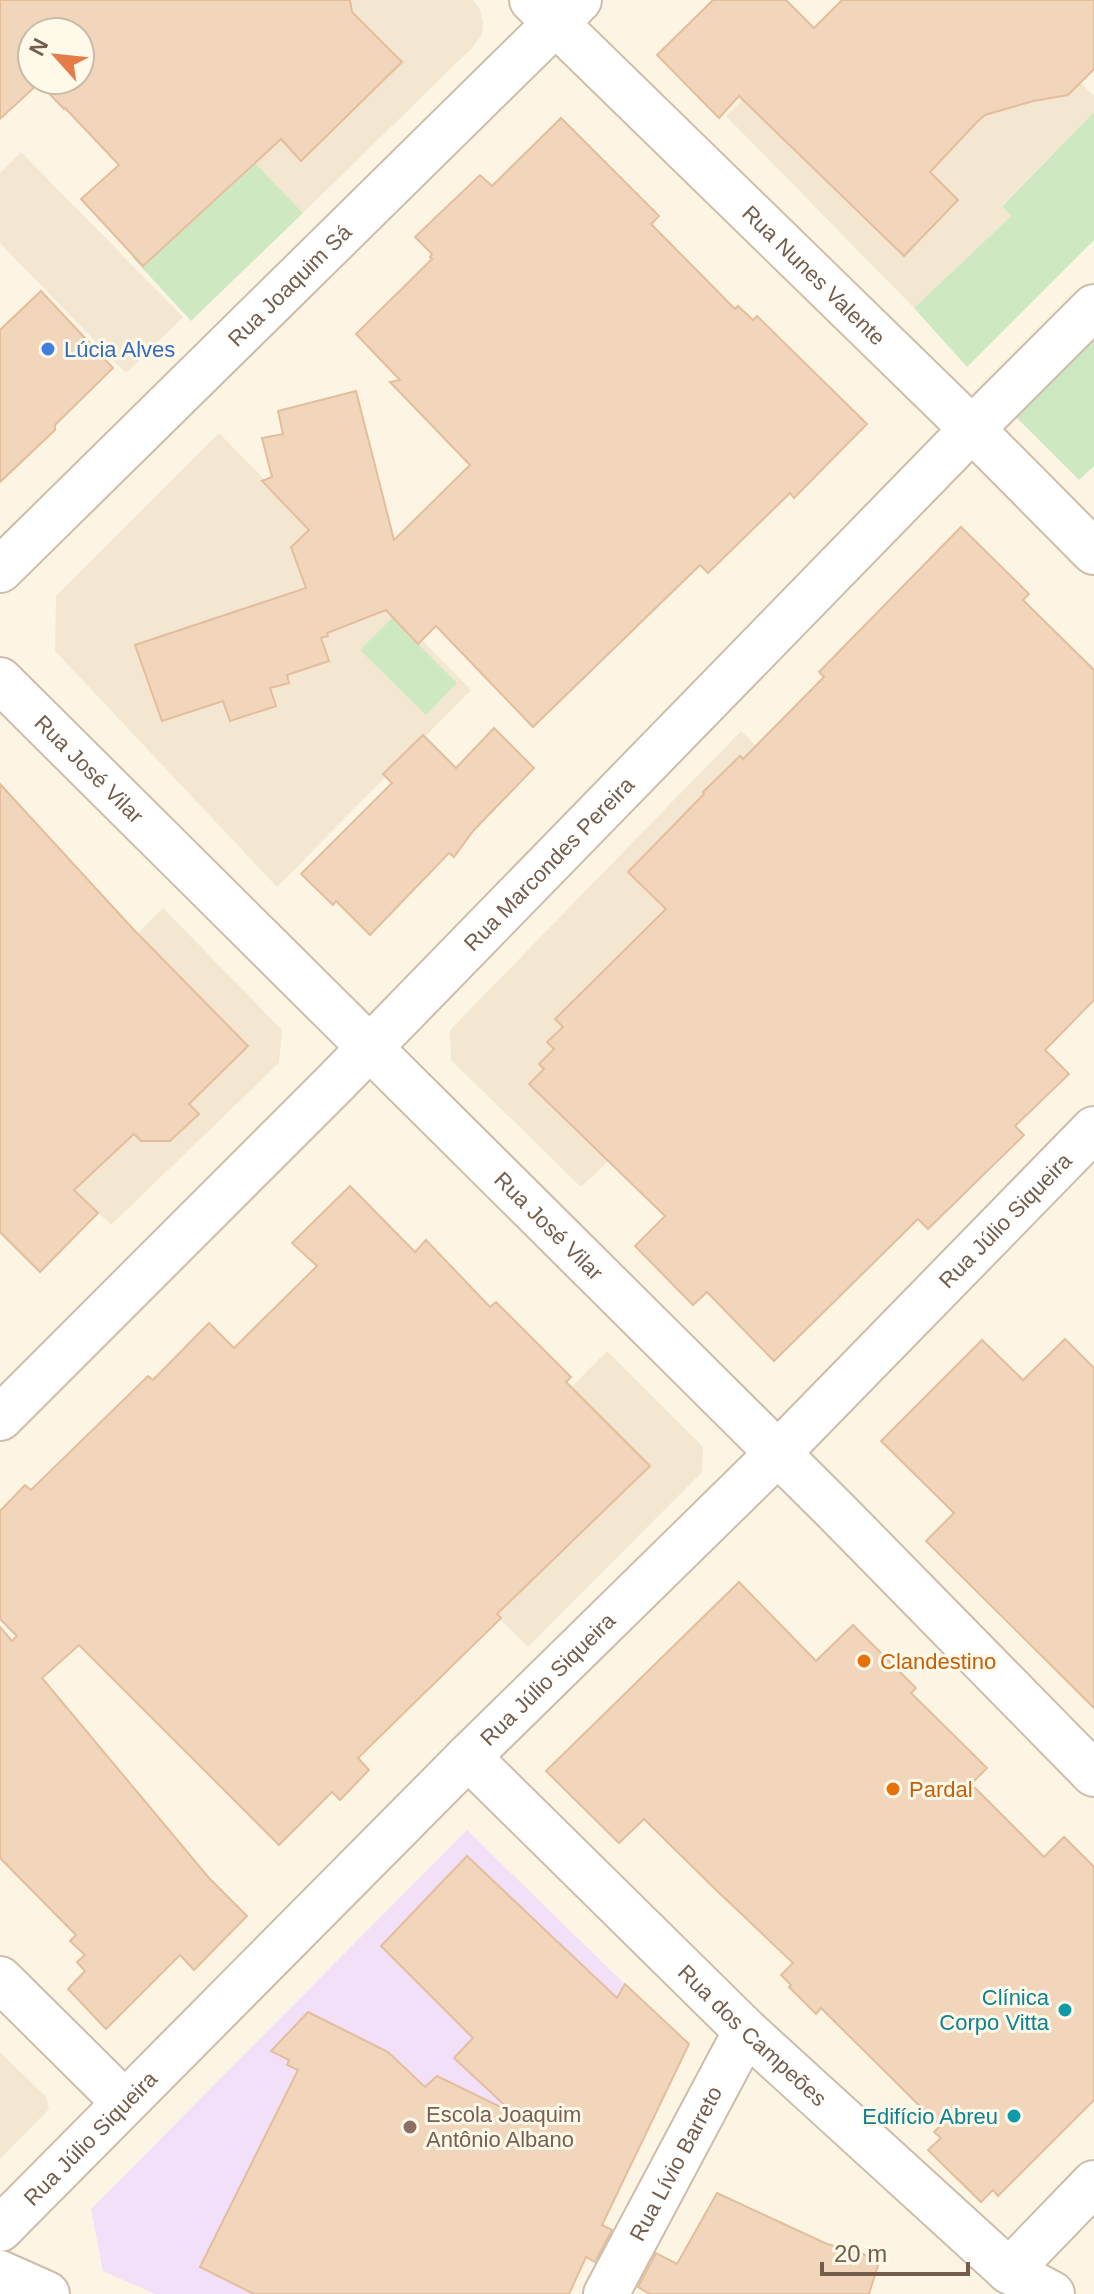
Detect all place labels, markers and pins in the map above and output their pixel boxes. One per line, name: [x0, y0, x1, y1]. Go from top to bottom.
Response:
place label: Lúcia Alves: [64, 337, 175, 362]
marker: Lúcia Alves: [39, 340, 57, 358]
place label: Clandestino: [880, 1649, 996, 1674]
marker: Clandestino: [855, 1652, 873, 1670]
place label: Pardal: [909, 1777, 973, 1802]
marker: Pardal: [884, 1780, 902, 1798]
place label: Clínica Corpo Vitta: [939, 1985, 1050, 2035]
marker: Clínica Corpo Vitta: [1056, 2001, 1074, 2019]
place label: Escola Joaquim Antônio Albano: [426, 2102, 581, 2152]
place label: Edifício Abreu: [862, 2104, 998, 2129]
marker: Edifício Abreu: [1005, 2107, 1023, 2125]
marker: Escola Joaquim Antônio Albano: [401, 2118, 419, 2136]

